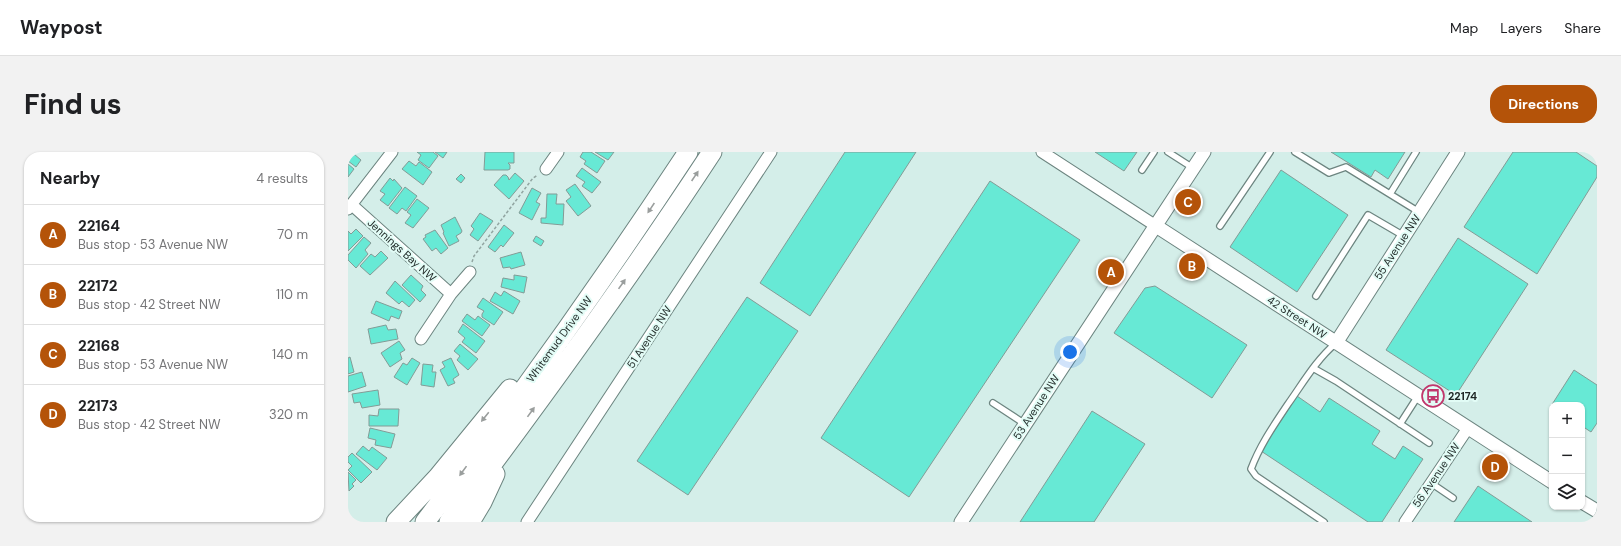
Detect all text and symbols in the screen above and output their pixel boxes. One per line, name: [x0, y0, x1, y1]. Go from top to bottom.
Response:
text: Waypost: [20, 15, 103, 40]
text: Map: [1450, 19, 1478, 37]
text: Layers: [1500, 19, 1542, 37]
text: Share: [1564, 19, 1601, 37]
button: Directions: [1490, 85, 1597, 123]
text: Find us: [24, 86, 122, 123]
text: Nearby: [40, 167, 100, 189]
text: 4 results: [256, 170, 308, 187]
one-way arrow: [692, 170, 699, 182]
pin: C: [1175, 187, 1201, 217]
one-way arrow: [647, 202, 655, 213]
street label: 55 Avenue NW: [1371, 211, 1423, 282]
street label: Jennings Bay NW: [365, 215, 440, 285]
text: 22164: [78, 216, 120, 236]
text: A: [48, 226, 58, 243]
text: 70 m: [277, 226, 308, 243]
text: Bus stop · 53 Avenue NW: [78, 236, 228, 253]
pin: B: [1179, 251, 1205, 281]
pin: A: [1098, 257, 1124, 287]
text: 22172: [78, 276, 117, 296]
one-way arrow: [618, 278, 626, 289]
text: B: [49, 286, 57, 303]
text: 110 m: [276, 286, 308, 303]
street label: Whitemud Drive NW: [523, 293, 595, 385]
street label: 42 Street NW: [1265, 293, 1330, 342]
text: Bus stop · 42 Street NW: [78, 296, 220, 313]
street label: 51 Avenue NW: [624, 303, 675, 371]
text: 22168: [78, 336, 120, 356]
your location: [1060, 342, 1080, 362]
text: C: [48, 346, 58, 363]
text: 140 m: [272, 346, 308, 363]
text: Bus stop · 53 Avenue NW: [78, 356, 228, 373]
street label: 53 Avenue NW: [1010, 372, 1062, 442]
bus stop icon: 22174: [1420, 383, 1446, 409]
place label: 22174: [1448, 389, 1477, 403]
text: 22173: [78, 396, 118, 416]
map controls: [1549, 402, 1585, 510]
button: +: [1549, 402, 1585, 438]
text: D: [48, 406, 58, 423]
text: 320 m: [269, 406, 308, 423]
one-way arrow: [527, 407, 535, 417]
one-way arrow: [481, 412, 490, 423]
text: Bus stop · 42 Street NW: [78, 416, 220, 433]
button: −: [1549, 438, 1585, 474]
street label: 56 Avenue NW: [1409, 440, 1463, 510]
pin: D: [1482, 452, 1508, 482]
one-way arrow: [459, 466, 468, 477]
button: layers: [1549, 474, 1585, 510]

